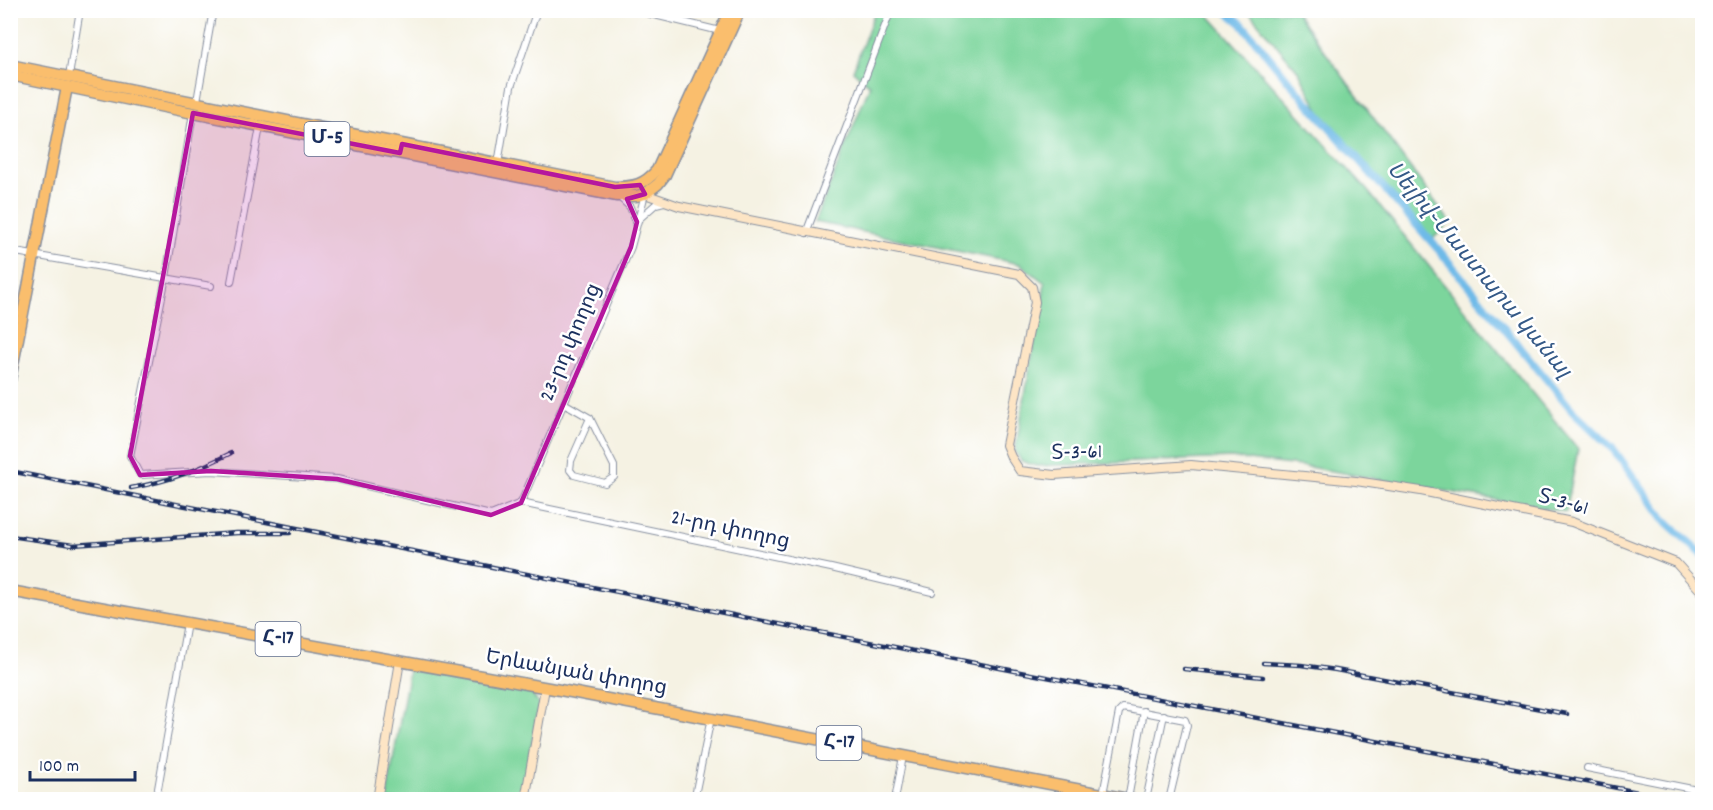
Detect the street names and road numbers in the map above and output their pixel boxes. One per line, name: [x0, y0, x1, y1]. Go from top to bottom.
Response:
road number: Մ-5: [304, 122, 350, 156]
street label: 23-րդ փողոց: [534, 279, 610, 407]
street label: Տ-3-61: [1051, 438, 1103, 470]
street label: Տ-3-61: [1535, 483, 1591, 525]
street label: 21-րդ փողոց: [668, 504, 792, 558]
road number: Հ-17: [256, 622, 300, 656]
street label: Երևանյան փողոց: [483, 643, 669, 705]
road number: Հ-17: [816, 726, 862, 760]

